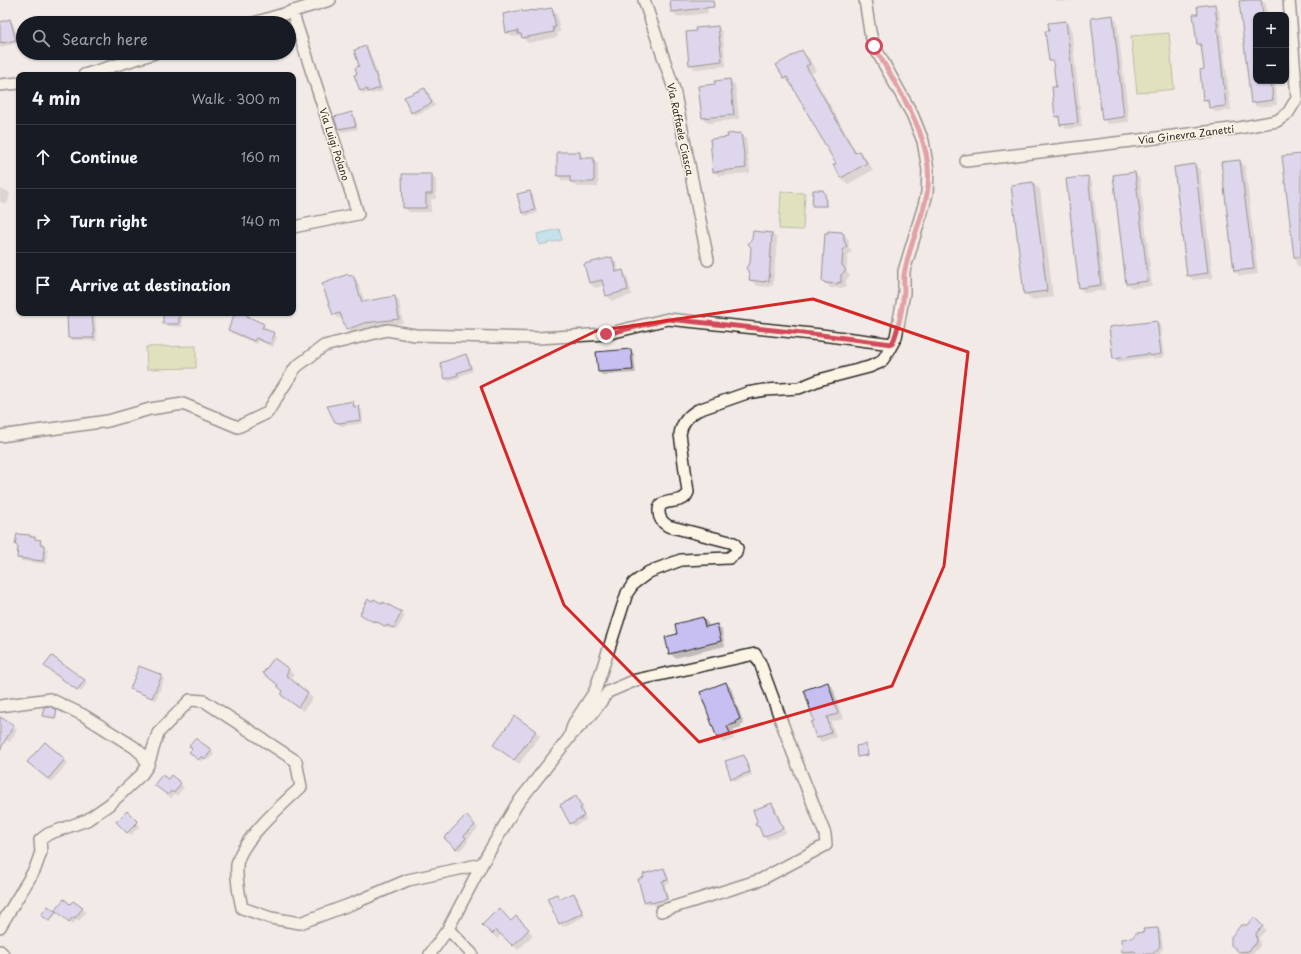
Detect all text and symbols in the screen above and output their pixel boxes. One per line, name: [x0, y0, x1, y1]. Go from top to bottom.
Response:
map controls: [1253, 12, 1289, 84]
button: +: [1253, 12, 1289, 48]
search box: [16, 16, 296, 60]
icon: search: [30, 27, 52, 49]
text: Search here: [62, 27, 148, 50]
route start: [865, 37, 883, 55]
button: −: [1253, 48, 1289, 84]
street label: Via Raffaele Ciasca: [664, 81, 698, 178]
text: 4 min: [32, 85, 80, 111]
text: Walk · 300 m: [192, 89, 280, 108]
street label: Via Luigi Polano: [316, 106, 354, 183]
street label: Via Ginevra Zanetti: [1137, 121, 1235, 147]
text: Continue: [70, 145, 138, 168]
icon: ahead: [32, 146, 54, 168]
text: 160 m: [241, 147, 280, 166]
text: Turn right: [70, 209, 147, 232]
icon: right: [32, 210, 54, 232]
text: 140 m: [241, 211, 280, 230]
text: Arrive at destination: [70, 273, 231, 296]
icon: arrive: [32, 274, 54, 296]
route end: [597, 325, 615, 343]

